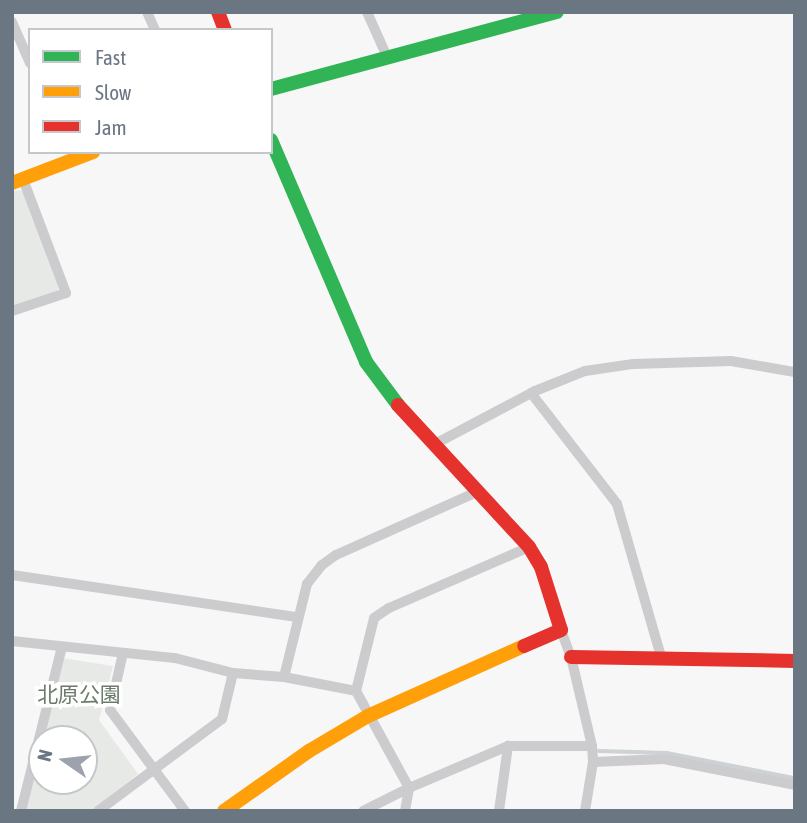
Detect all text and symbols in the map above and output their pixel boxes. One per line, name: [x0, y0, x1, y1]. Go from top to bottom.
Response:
legend: [28, 28, 273, 154]
text: Fast: [95, 45, 126, 69]
text: Slow: [95, 80, 131, 104]
text: Jam: [95, 115, 127, 139]
park label: 北原公園: [37, 681, 121, 707]
north arrow: [28, 725, 98, 795]
text: N: [33, 747, 57, 764]

